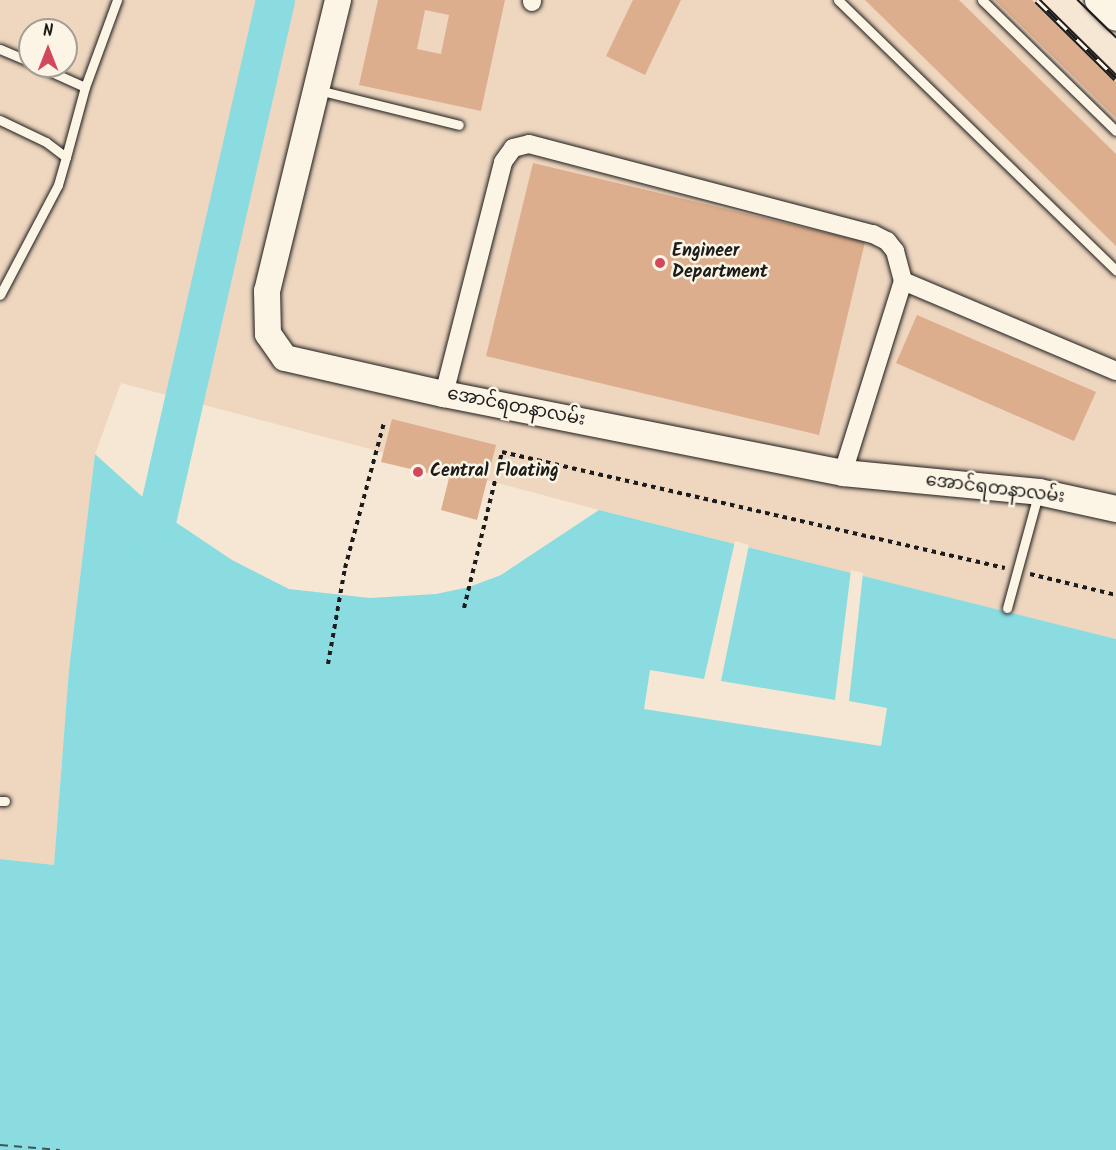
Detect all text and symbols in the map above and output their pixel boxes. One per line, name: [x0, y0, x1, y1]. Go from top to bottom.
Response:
north arrow: [18, 18, 78, 78]
text: N: [43, 19, 53, 44]
place label: Engineer Department: [672, 242, 768, 284]
marker: Engineer Department: [653, 256, 667, 270]
street label: အောင်ရတနာလမ်း: [445, 384, 587, 432]
place label: Central Floating: [430, 461, 559, 483]
marker: Central Floating: [411, 465, 425, 479]
street label: အောင်ရတနာလမ်း: [924, 471, 1066, 509]

